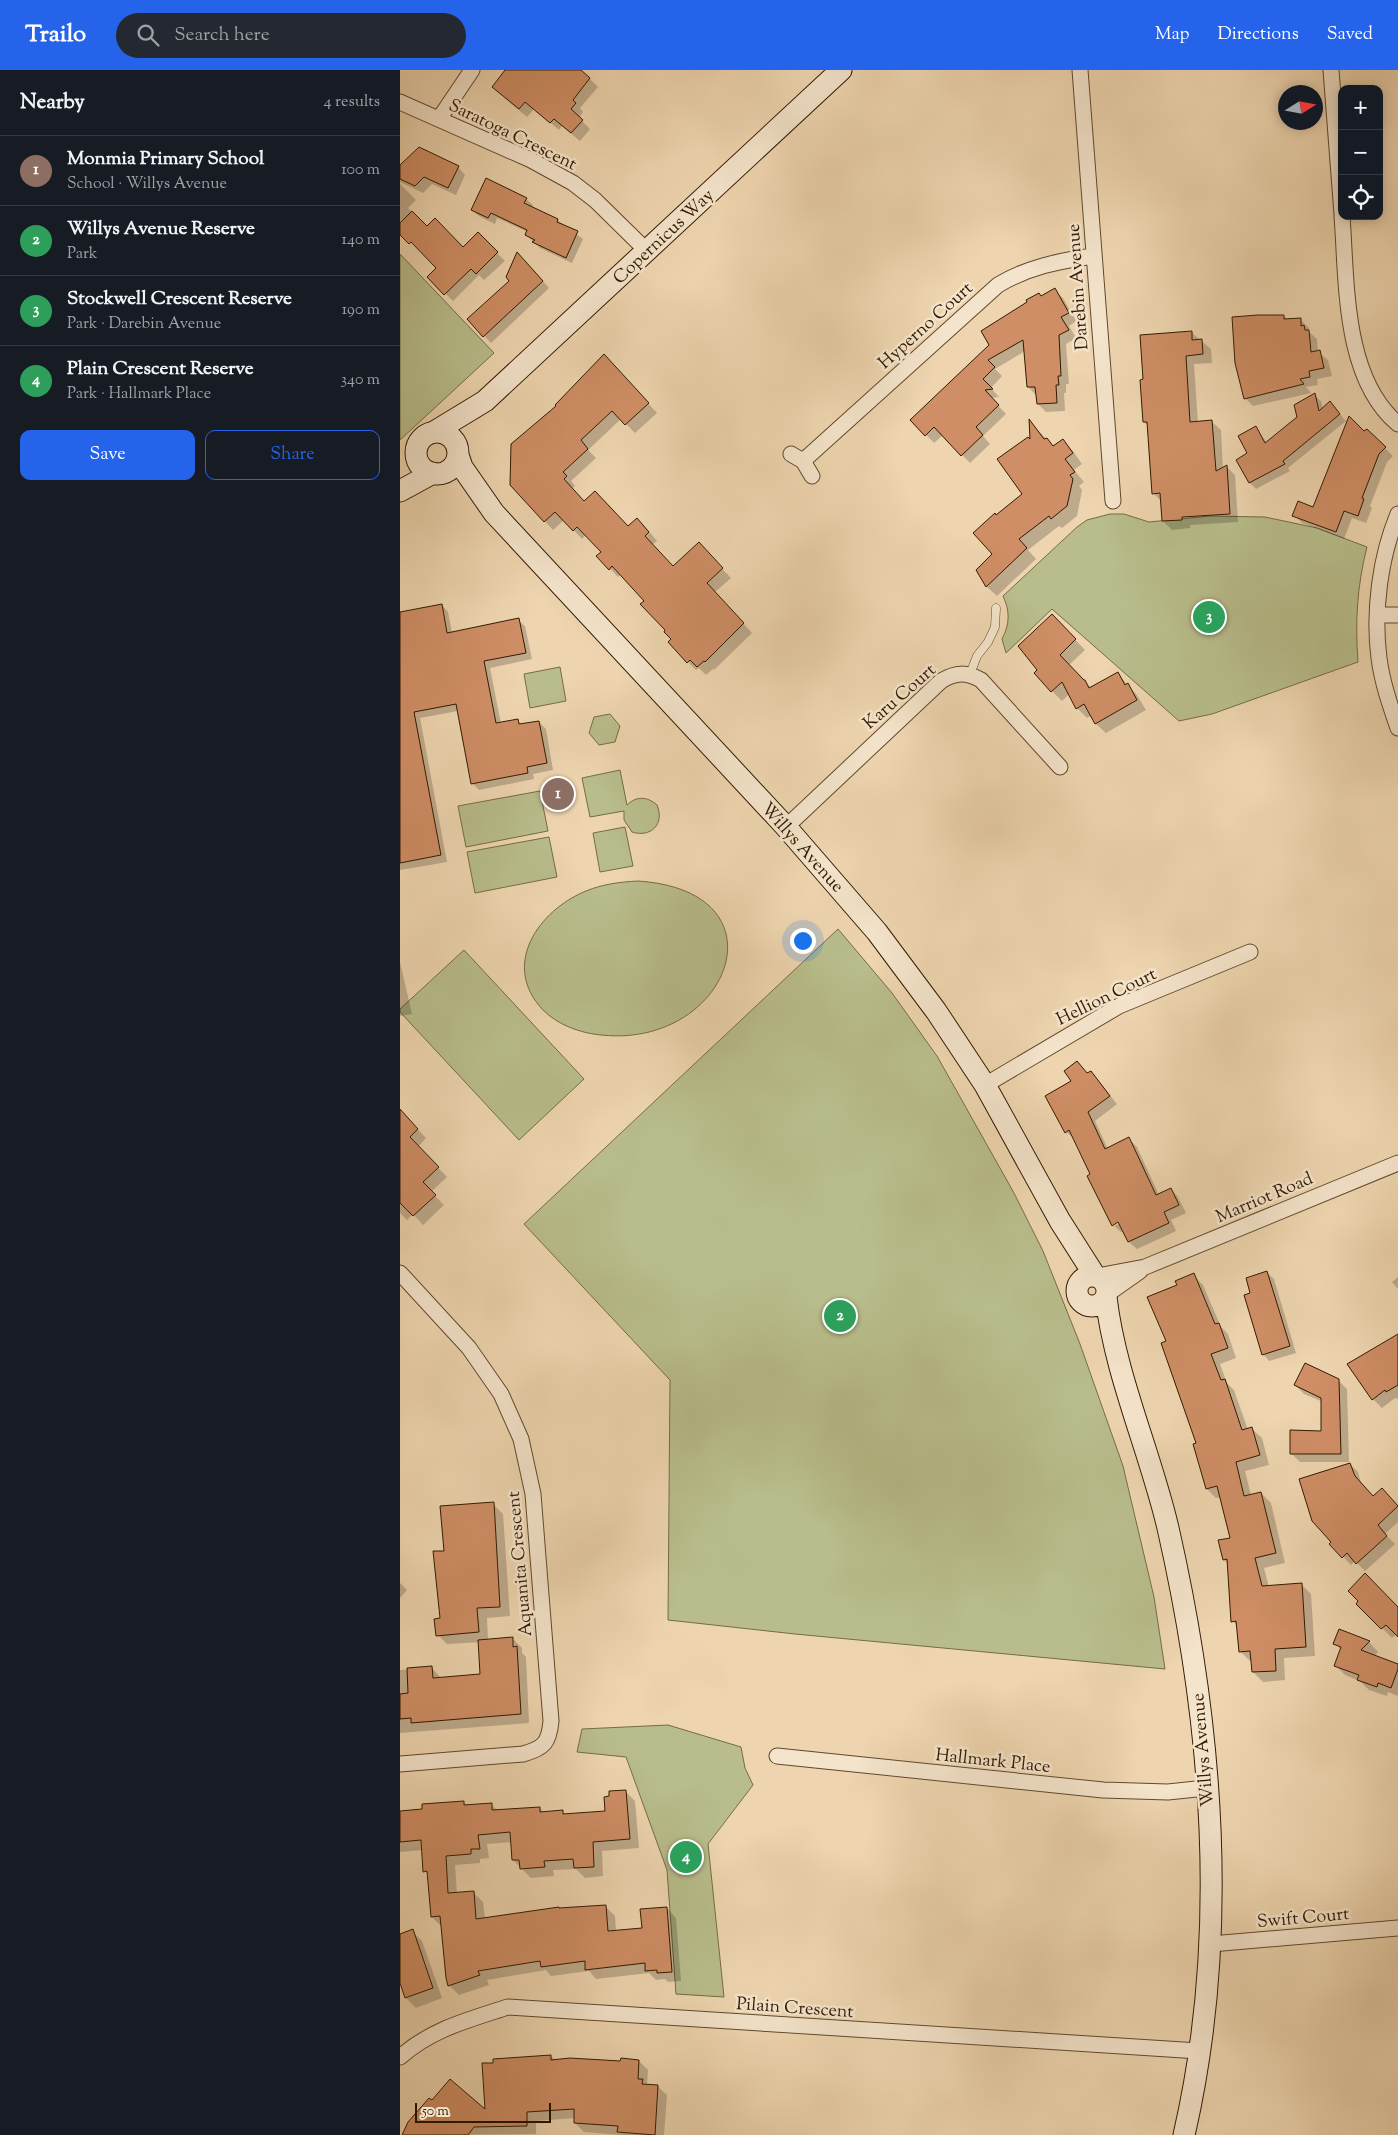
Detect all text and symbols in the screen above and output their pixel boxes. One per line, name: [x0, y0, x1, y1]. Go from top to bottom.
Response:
search box: [116, 13, 466, 58]
text: Trailo: [25, 18, 86, 52]
icon: search: [134, 21, 162, 49]
text: Search here: [174, 22, 270, 49]
text: Map: [1155, 22, 1190, 48]
text: Directions: [1218, 22, 1299, 48]
text: Saved: [1327, 22, 1373, 48]
north arrow: [1278, 85, 1323, 130]
map controls: [1338, 85, 1383, 220]
button: +: [1338, 85, 1383, 130]
text: Nearby: [20, 88, 85, 118]
text: 4 results: [324, 91, 380, 114]
street label: Saratoga Crescent: [443, 93, 581, 178]
button: −: [1338, 130, 1383, 175]
text: Monmia Primary School: [67, 146, 264, 173]
text: 1: [33, 159, 39, 182]
text: 100 m: [341, 159, 380, 182]
text: School · Willys Avenue: [67, 173, 227, 196]
button: locate: [1338, 175, 1383, 220]
street label: Copernicus Way: [608, 184, 721, 291]
text: Willys Avenue Reserve: [67, 216, 255, 243]
street label: Darebin Avenue: [1062, 223, 1096, 351]
text: 2: [32, 229, 40, 252]
text: 140 m: [342, 229, 380, 252]
text: Park: [67, 243, 98, 266]
street label: Hyperno Court: [873, 277, 979, 376]
text: Stockwell Crescent Reserve: [67, 286, 292, 313]
text: 3: [33, 299, 39, 322]
text: 190 m: [342, 299, 380, 322]
text: Park · Darebin Avenue: [67, 313, 221, 336]
text: Plain Crescent Reserve: [67, 356, 254, 383]
text: 4: [32, 369, 40, 392]
text: 340 m: [341, 369, 380, 392]
text: Park · Hallmark Place: [67, 383, 211, 406]
button: Save: [20, 430, 195, 480]
button: Share: [205, 430, 380, 480]
pin: 3: [1193, 598, 1225, 636]
street label: Karu Court: [858, 658, 942, 737]
pin: 1: [542, 775, 574, 813]
street label: Willys Avenue: [754, 797, 849, 899]
your location: [790, 928, 816, 954]
street label: Hellion Court: [1052, 962, 1162, 1033]
street label: Marriot Road: [1212, 1167, 1317, 1231]
pin: 2: [824, 1297, 856, 1335]
street label: Aquanita Crescent: [502, 1490, 540, 1638]
street label: Willys Avenue: [1186, 1692, 1222, 1808]
street label: Hallmark Place: [934, 1743, 1052, 1781]
pin: 4: [670, 1838, 702, 1876]
street label: Swift Court: [1256, 1902, 1350, 1936]
street label: Pilain Crescent: [735, 1992, 854, 2026]
scale bar: [415, 2100, 551, 2123]
text: 50 m: [422, 2102, 449, 2122]

